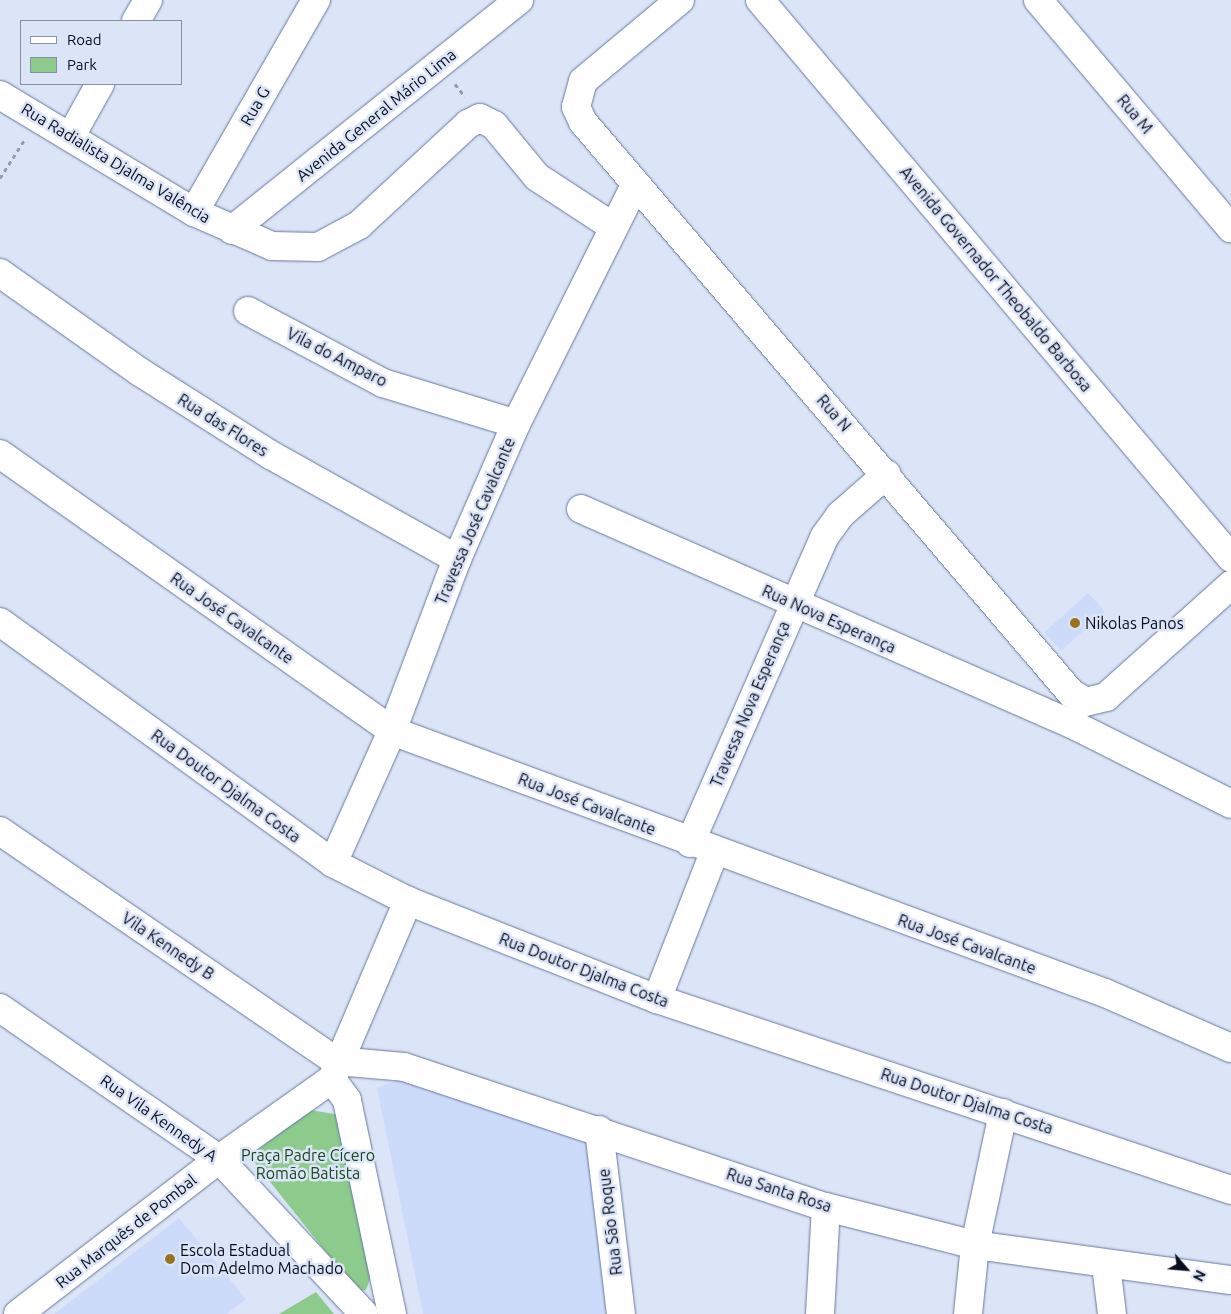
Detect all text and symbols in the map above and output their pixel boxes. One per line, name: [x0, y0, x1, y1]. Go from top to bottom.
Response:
legend: [20, 20, 182, 85]
text: Road: [67, 31, 102, 48]
street label: Avenida General Mário Lima: [292, 45, 460, 185]
text: Park: [67, 56, 97, 73]
street label: Rua G: [236, 83, 274, 129]
street label: Rua M: [1113, 91, 1157, 137]
street label: Rua Radialista Djalma Valência: [18, 99, 214, 227]
street label: Avenida Governador Theobaldo Barbosa: [896, 162, 1096, 396]
street label: Vila do Amparo: [284, 323, 390, 391]
street label: Rua das Flores: [174, 390, 272, 460]
street label: Rua N: [813, 391, 855, 435]
street label: Travessa José Cavalcante: [431, 435, 519, 607]
street label: Rua José Cavalcante: [167, 568, 297, 668]
street label: Rua Nova Esperança: [759, 581, 899, 657]
place label: Nikolas Panos: [1085, 613, 1184, 633]
marker: Nikolas Panos: [1069, 617, 1081, 629]
street label: Travessa Nova Esperança: [706, 618, 794, 790]
street label: Rua Doutor Djalma Costa: [148, 725, 304, 847]
street label: Rua José Cavalcante: [516, 769, 658, 839]
street label: Vila Kennedy B: [118, 908, 218, 984]
street label: Rua José Cavalcante: [895, 910, 1039, 978]
street label: Rua Doutor Djalma Costa: [497, 929, 671, 1011]
street label: Rua Doutor Djalma Costa: [878, 1064, 1056, 1138]
street label: Rua Vila Kennedy A: [97, 1070, 221, 1166]
park label: Praça Padre Cícero Romão Batista: [241, 1145, 375, 1183]
street label: Rua Santa Rosa: [724, 1164, 834, 1216]
street label: Rua São Roque: [594, 1168, 626, 1276]
street label: Rua Marquês de Pombal: [52, 1170, 200, 1292]
place label: Escola Estadual Dom Adelmo Machado: [180, 1240, 343, 1278]
north arrow: [1161, 1244, 1211, 1294]
marker: Escola Estadual Dom Adelmo Machado: [164, 1253, 176, 1265]
text: N: [1190, 1268, 1209, 1284]

